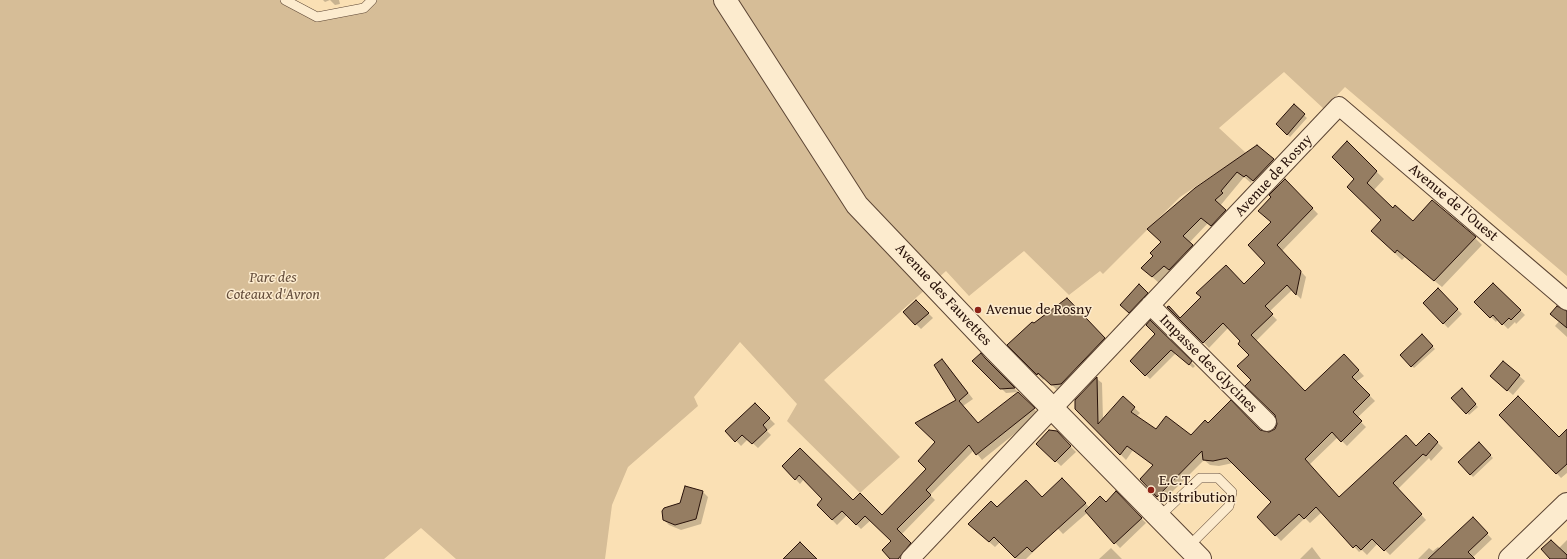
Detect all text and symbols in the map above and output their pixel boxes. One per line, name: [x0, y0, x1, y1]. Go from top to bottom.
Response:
street label: Avenue de Rosny: [1231, 131, 1317, 221]
street label: Avenue de l'Ouest: [1405, 160, 1501, 246]
street label: Avenue des Fauvettes: [891, 240, 995, 350]
park label: Parc des Coteaux d'Avron: [226, 269, 320, 304]
place label: Avenue de Rosny: [986, 301, 1092, 319]
marker: Avenue de Rosny: [973, 305, 983, 315]
street label: Impasse des Glycines: [1155, 311, 1261, 417]
place label: E.C.T. Distribution: [1159, 472, 1235, 507]
marker: E.C.T. Distribution: [1146, 485, 1156, 495]

